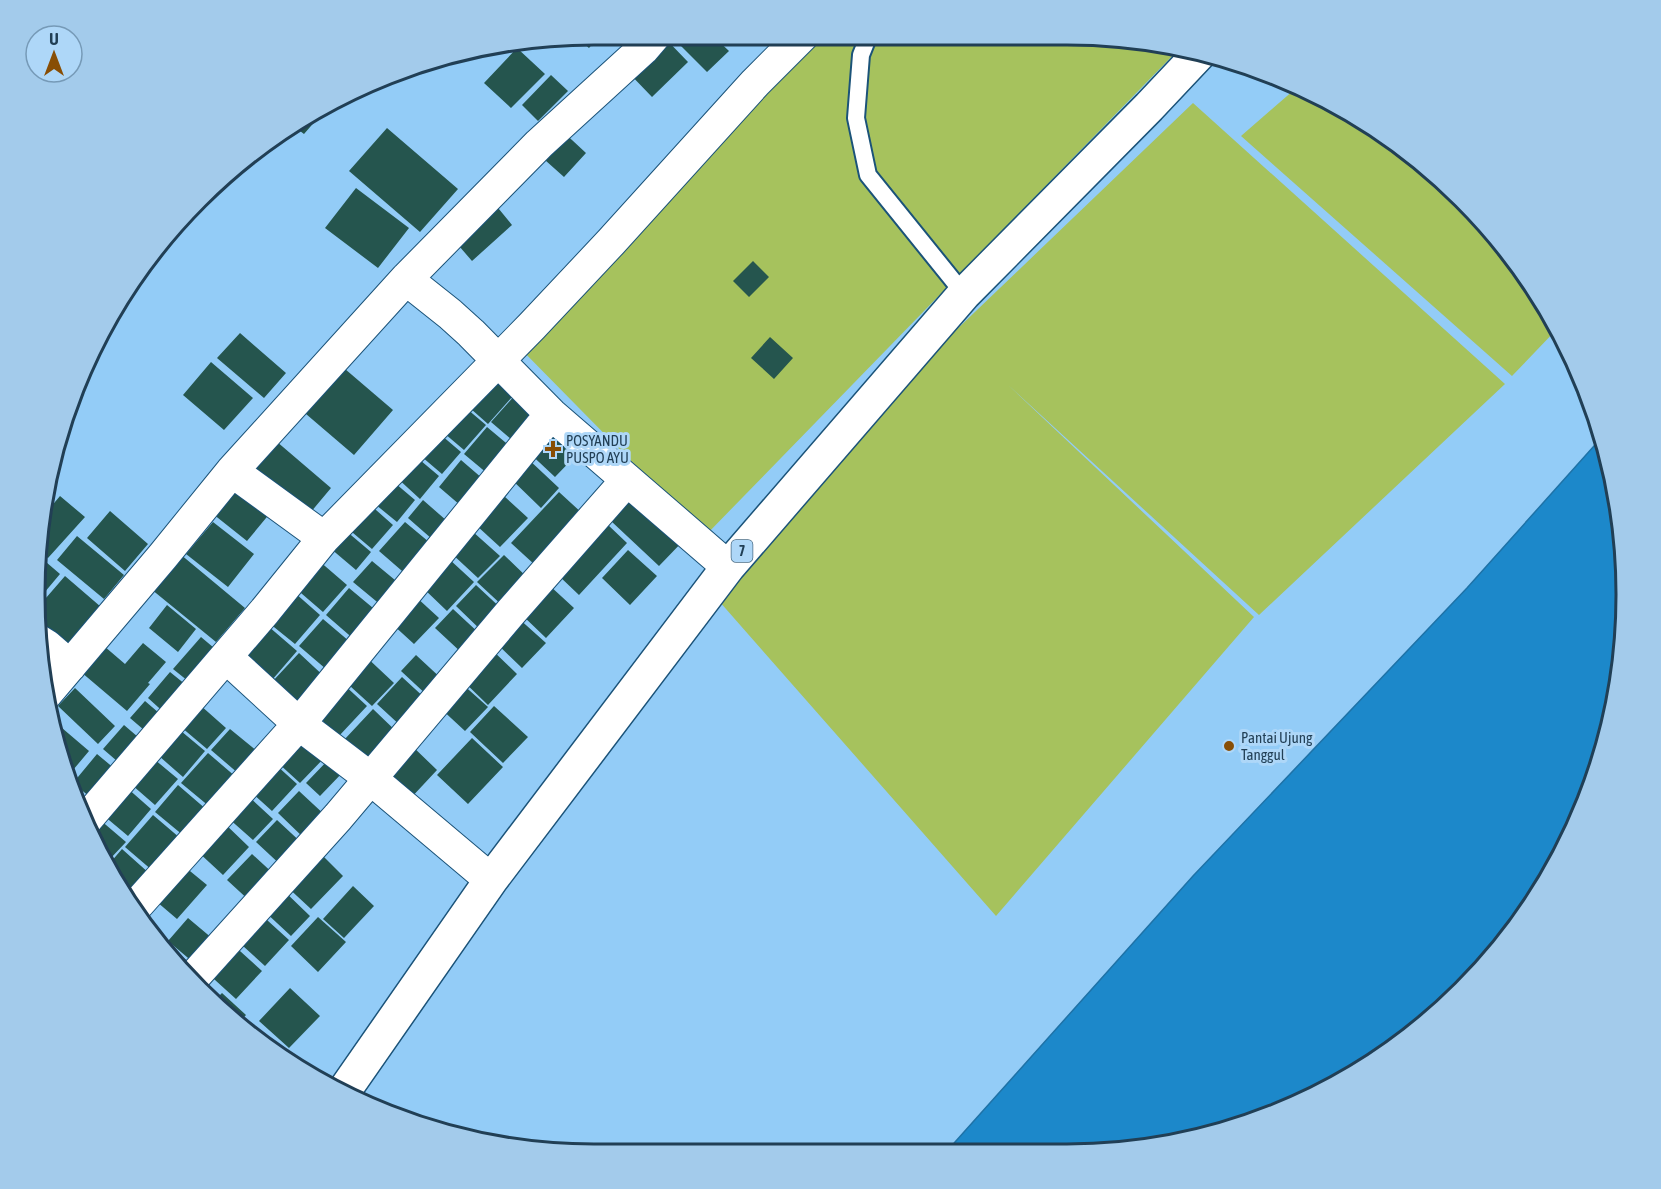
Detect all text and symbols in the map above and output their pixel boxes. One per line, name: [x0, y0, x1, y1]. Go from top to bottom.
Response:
north arrow: [24, 24, 84, 84]
text: U: [49, 30, 59, 48]
place label: POSYANDU PUSPO AYU: [566, 432, 629, 466]
marker: POSYANDU PUSPO AYU: [544, 440, 562, 458]
road number: 7: [732, 540, 752, 562]
place label: Pantai Ujung Tanggul: [1241, 729, 1313, 763]
marker: Pantai Ujung Tanggul: [1222, 739, 1236, 753]

